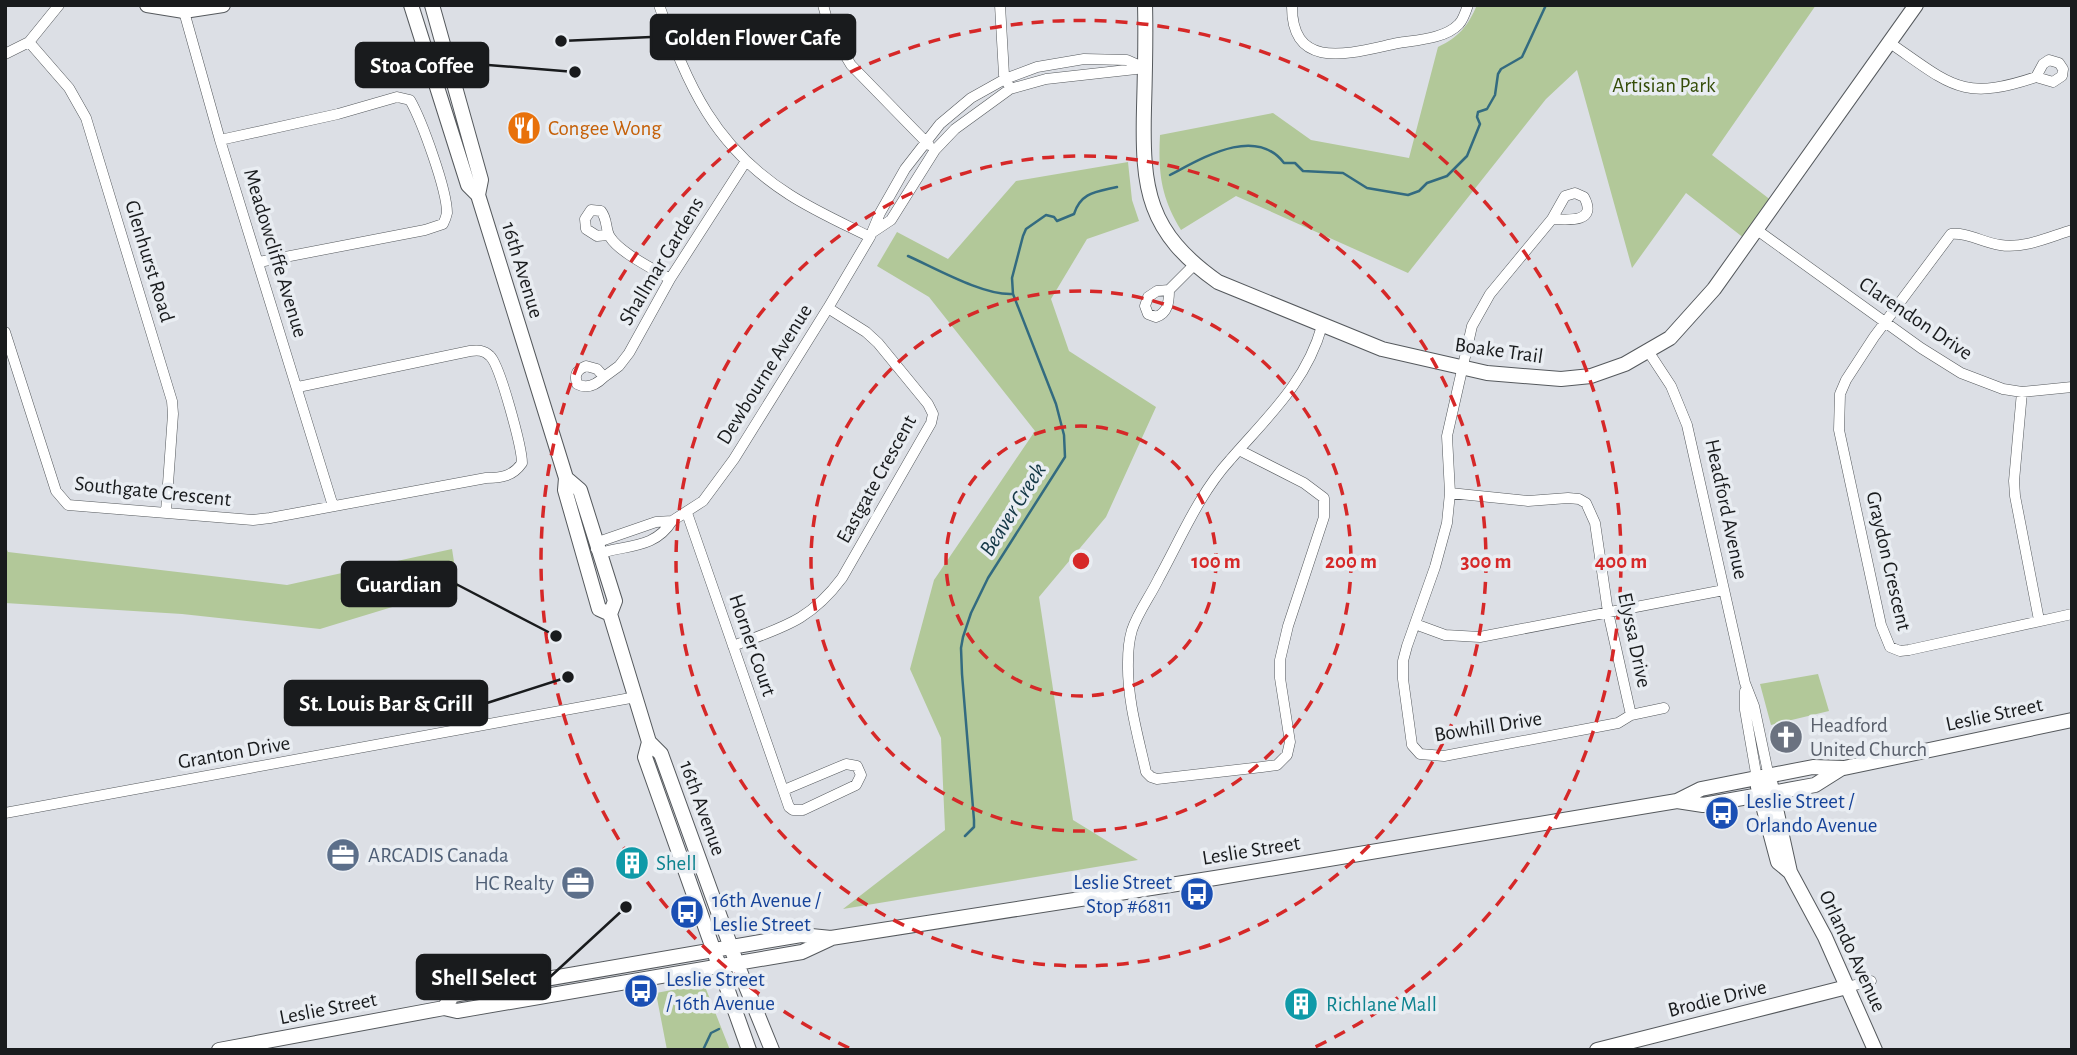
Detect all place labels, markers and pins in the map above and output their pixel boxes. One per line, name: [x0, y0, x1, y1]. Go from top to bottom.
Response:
callout: Golden Flower Cafe: [651, 15, 855, 59]
callout: Stoa Coffee: [356, 43, 488, 87]
restaurant icon: Congee Wong: [505, 109, 543, 147]
place label: Congee Wong: [548, 118, 662, 139]
centre of rings: [1069, 549, 1093, 573]
callout: Guardian: [342, 562, 456, 606]
callout: St. Louis Bar & Grill: [285, 681, 487, 725]
place label: Headford United Church: [1810, 715, 1927, 760]
church icon: Headford United Church: [1767, 718, 1805, 756]
place label: Leslie Street / Orlando Avenue: [1746, 791, 1878, 836]
bus stop icon: Leslie Street / Orlando Avenue: [1703, 794, 1741, 832]
office icon: ARCADIS Canada: [324, 836, 362, 874]
building icon: Shell: [613, 844, 651, 882]
place label: ARCADIS Canada: [368, 845, 509, 866]
place label: Shell: [656, 853, 697, 874]
office icon: HC Realty: [559, 864, 597, 902]
place label: Leslie Street Stop #6811: [1073, 872, 1172, 917]
place label: HC Realty: [474, 873, 554, 894]
bus stop icon: Leslie Street Stop #6811: [1178, 875, 1216, 913]
place label: 16th Avenue / Leslie Street: [712, 890, 822, 935]
bus stop icon: 16th Avenue / Leslie Street: [668, 893, 706, 931]
callout: Shell Select: [417, 955, 550, 999]
place label: Leslie Street / 16th Avenue: [666, 969, 775, 1014]
bus stop icon: Leslie Street / 16th Avenue: [622, 972, 660, 1010]
building icon: Richlane Mall: [1282, 985, 1320, 1023]
place label: Richlane Mall: [1326, 994, 1437, 1015]

